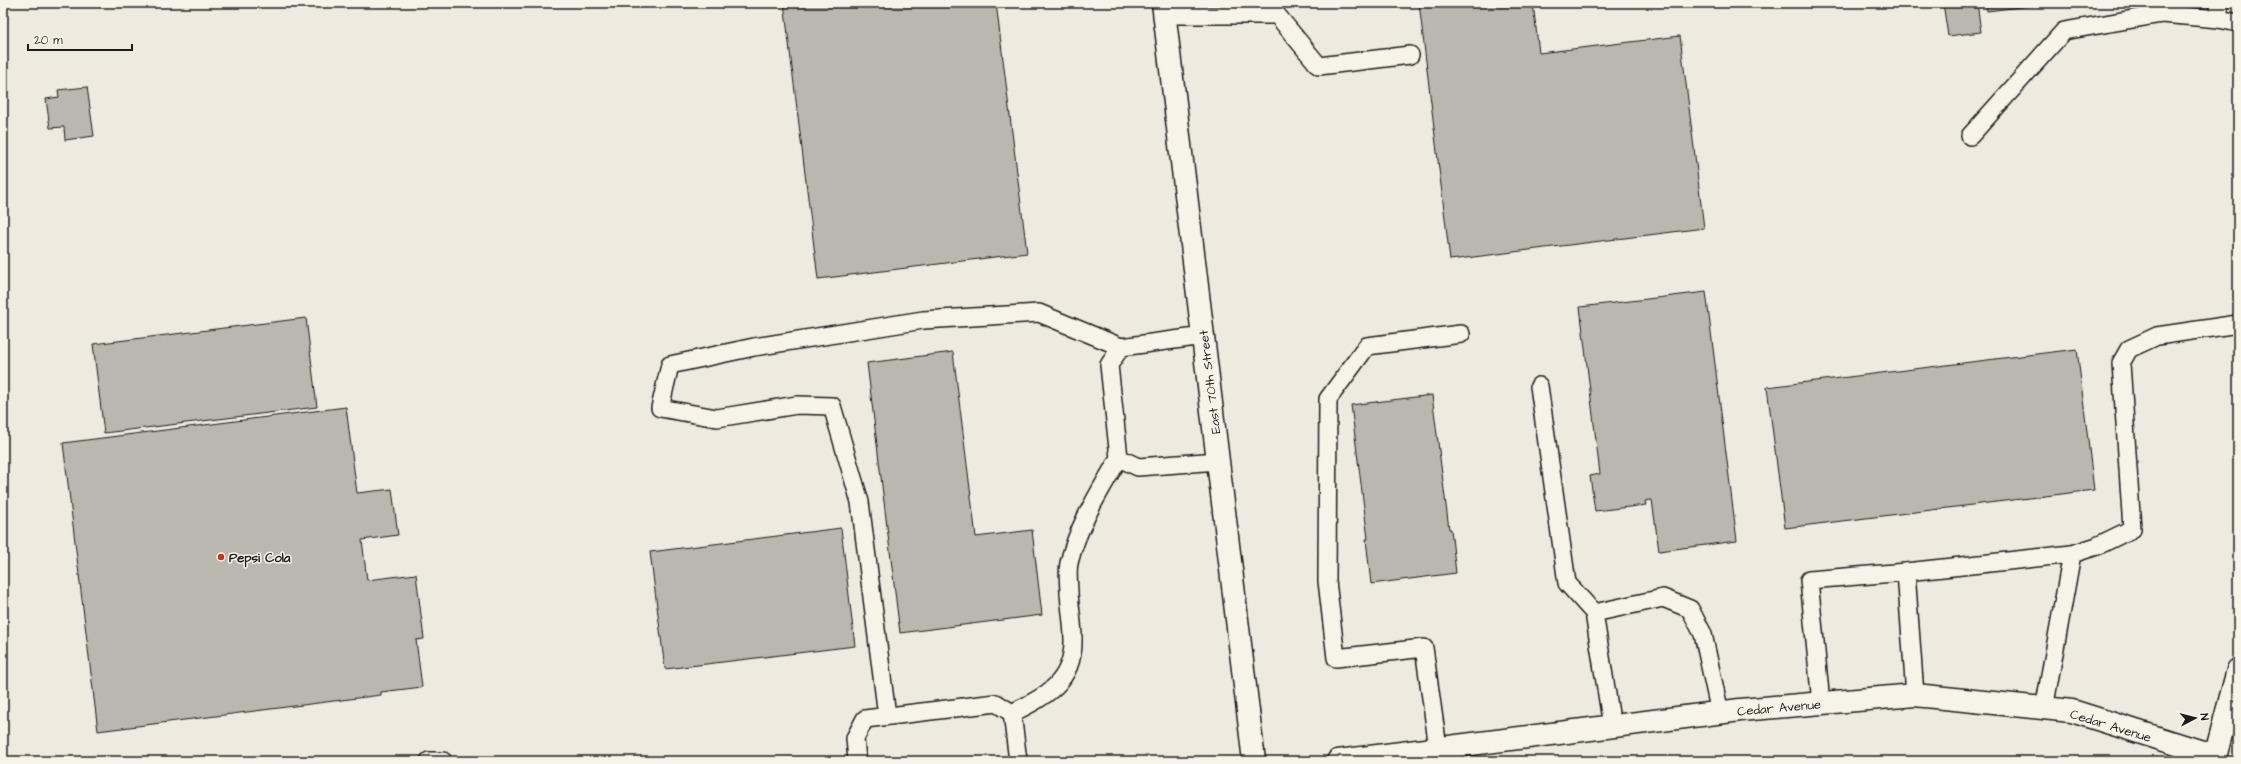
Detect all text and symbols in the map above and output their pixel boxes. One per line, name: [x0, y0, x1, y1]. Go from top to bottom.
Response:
scale bar: [28, 26, 132, 52]
text: 20 m: [34, 32, 63, 49]
street label: East 70th Street: [1195, 328, 1225, 435]
place label: Pepsi Cola: [229, 549, 291, 568]
marker: Pepsi Cola: [216, 552, 226, 562]
street label: Cedar Avenue: [1736, 695, 1822, 721]
north arrow: [2175, 698, 2215, 738]
street label: Cedar Avenue: [2068, 705, 2154, 747]
text: N: [2197, 713, 2212, 721]

